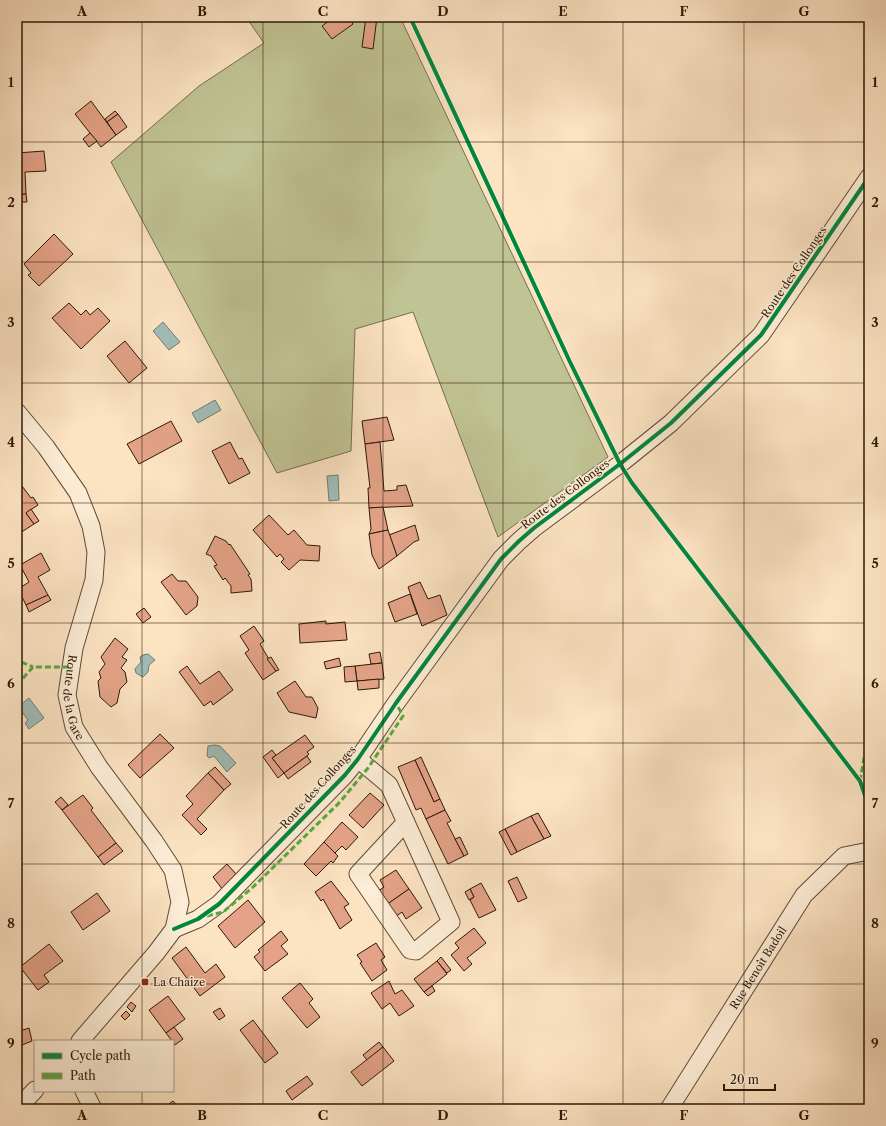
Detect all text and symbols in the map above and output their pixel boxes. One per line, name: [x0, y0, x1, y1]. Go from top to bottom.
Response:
text: A: [76, 3, 88, 19]
text: B: [197, 3, 207, 19]
text: C: [318, 3, 328, 19]
text: D: [437, 3, 449, 19]
text: E: [558, 3, 568, 19]
text: F: [680, 3, 689, 19]
text: G: [798, 3, 810, 19]
text: 1: [8, 74, 14, 90]
text: 1: [872, 74, 878, 90]
text: 2: [7, 194, 15, 210]
text: 2: [871, 194, 879, 210]
street label: Route des Collonges: [758, 224, 830, 320]
text: 3: [7, 314, 15, 330]
text: 3: [871, 314, 879, 330]
text: 4: [7, 434, 15, 450]
text: 4: [871, 434, 879, 450]
street label: Route des Collonges: [518, 456, 612, 532]
text: 5: [7, 555, 15, 571]
text: 5: [871, 555, 879, 571]
street label: Route de la Gare: [60, 654, 87, 743]
text: 6: [7, 675, 15, 691]
text: 6: [871, 675, 879, 691]
street label: Route des Collonges: [277, 742, 359, 831]
text: 7: [8, 795, 15, 811]
text: 7: [872, 795, 879, 811]
text: 8: [7, 915, 15, 931]
text: 8: [871, 915, 879, 931]
street label: Rue Benoît Badoil: [727, 923, 790, 1012]
place label: La Chaize: [153, 975, 205, 989]
marker: La Chaize: [140, 977, 150, 987]
text: 9: [7, 1035, 15, 1051]
text: 9: [871, 1035, 879, 1051]
legend: [34, 1040, 174, 1092]
text: Cycle path: [70, 1048, 131, 1063]
scale bar: [724, 1066, 775, 1092]
text: Path: [70, 1068, 96, 1083]
text: 20 m: [730, 1072, 759, 1087]
text: A: [76, 1107, 88, 1123]
text: B: [197, 1107, 207, 1123]
text: C: [318, 1107, 328, 1123]
text: D: [437, 1107, 449, 1123]
text: E: [558, 1107, 568, 1123]
text: F: [680, 1107, 689, 1123]
text: G: [798, 1107, 810, 1123]

